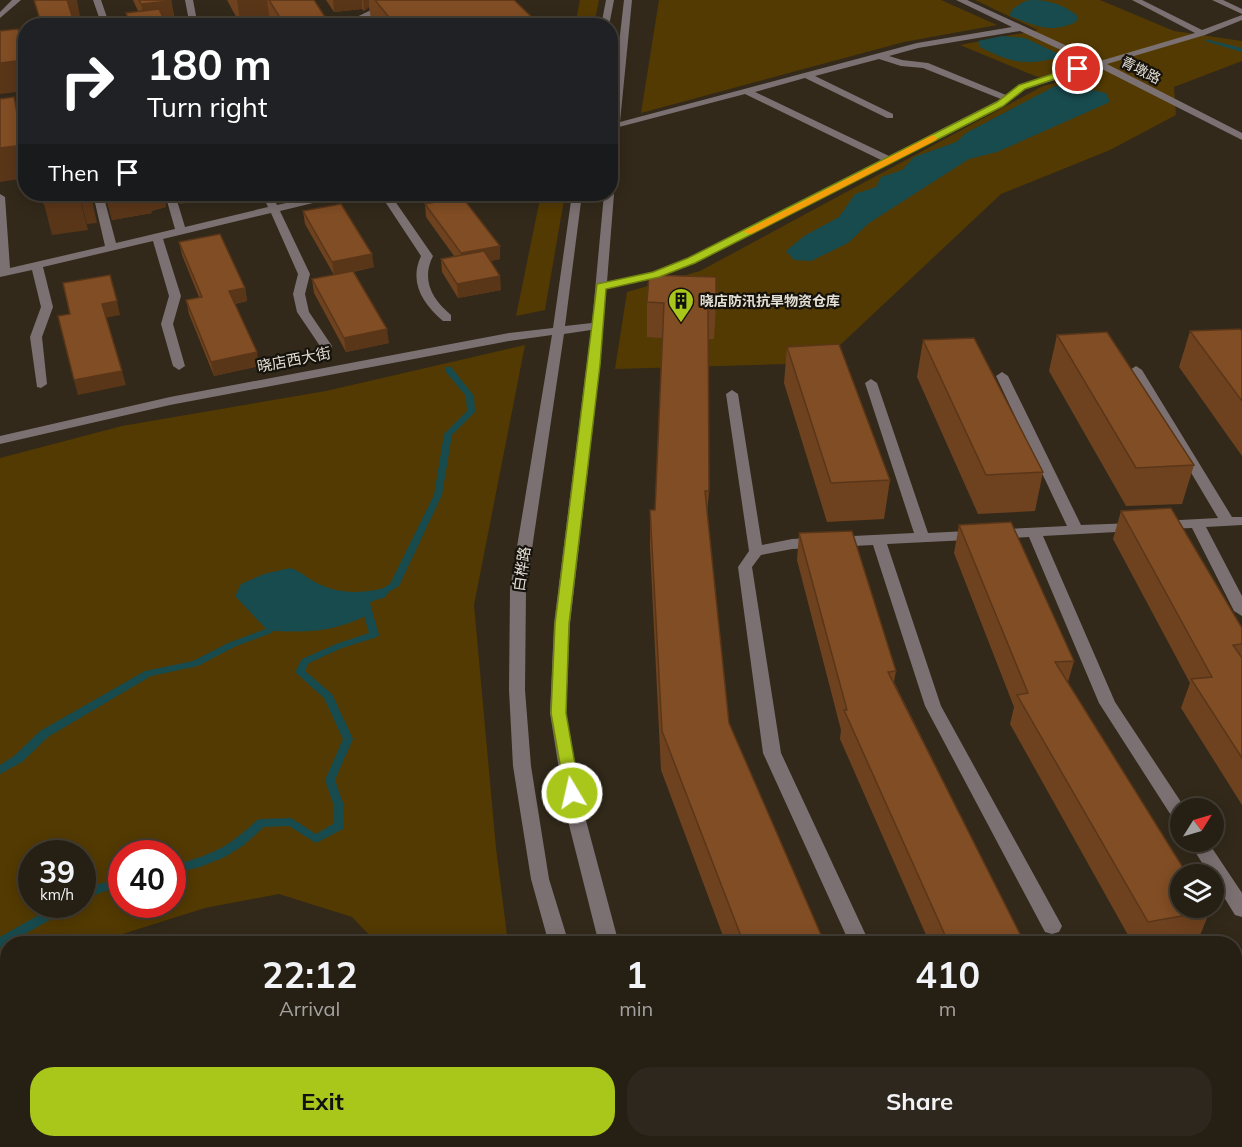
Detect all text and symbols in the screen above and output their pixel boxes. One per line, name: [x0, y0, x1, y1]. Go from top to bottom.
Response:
text: 180 m: [147, 38, 272, 91]
icon: right: [48, 42, 126, 120]
pin: [1052, 43, 1103, 94]
icon: arrive: [1061, 52, 1094, 85]
street label: 青墩路: [1118, 52, 1164, 88]
text: Turn right: [147, 90, 267, 124]
icon: arrive: [111, 156, 144, 189]
text: Then: [48, 159, 99, 187]
building icon: 晓店防汛抗旱物资仓库: [666, 286, 696, 324]
place label: 晓店防汛抗旱物资仓库: [700, 292, 840, 310]
street label: 晓店西大街: [255, 343, 333, 376]
street label: 白桦路: [509, 545, 534, 593]
position arrow: [540, 761, 604, 825]
north arrow: [1170, 798, 1224, 852]
map controls: [1170, 798, 1224, 918]
speed limit sign: 40: [108, 840, 186, 918]
text: 39: [39, 853, 75, 891]
button: layers: [1170, 864, 1224, 918]
text: km/h: [40, 885, 74, 904]
text: 22:12: [262, 952, 357, 997]
text: 1: [625, 952, 647, 997]
text: 410: [915, 952, 980, 997]
text: Arrival: [279, 996, 340, 1021]
text: min: [619, 996, 653, 1021]
text: m: [939, 996, 956, 1021]
button: Exit: [30, 1067, 615, 1136]
button: Share: [627, 1067, 1212, 1136]

